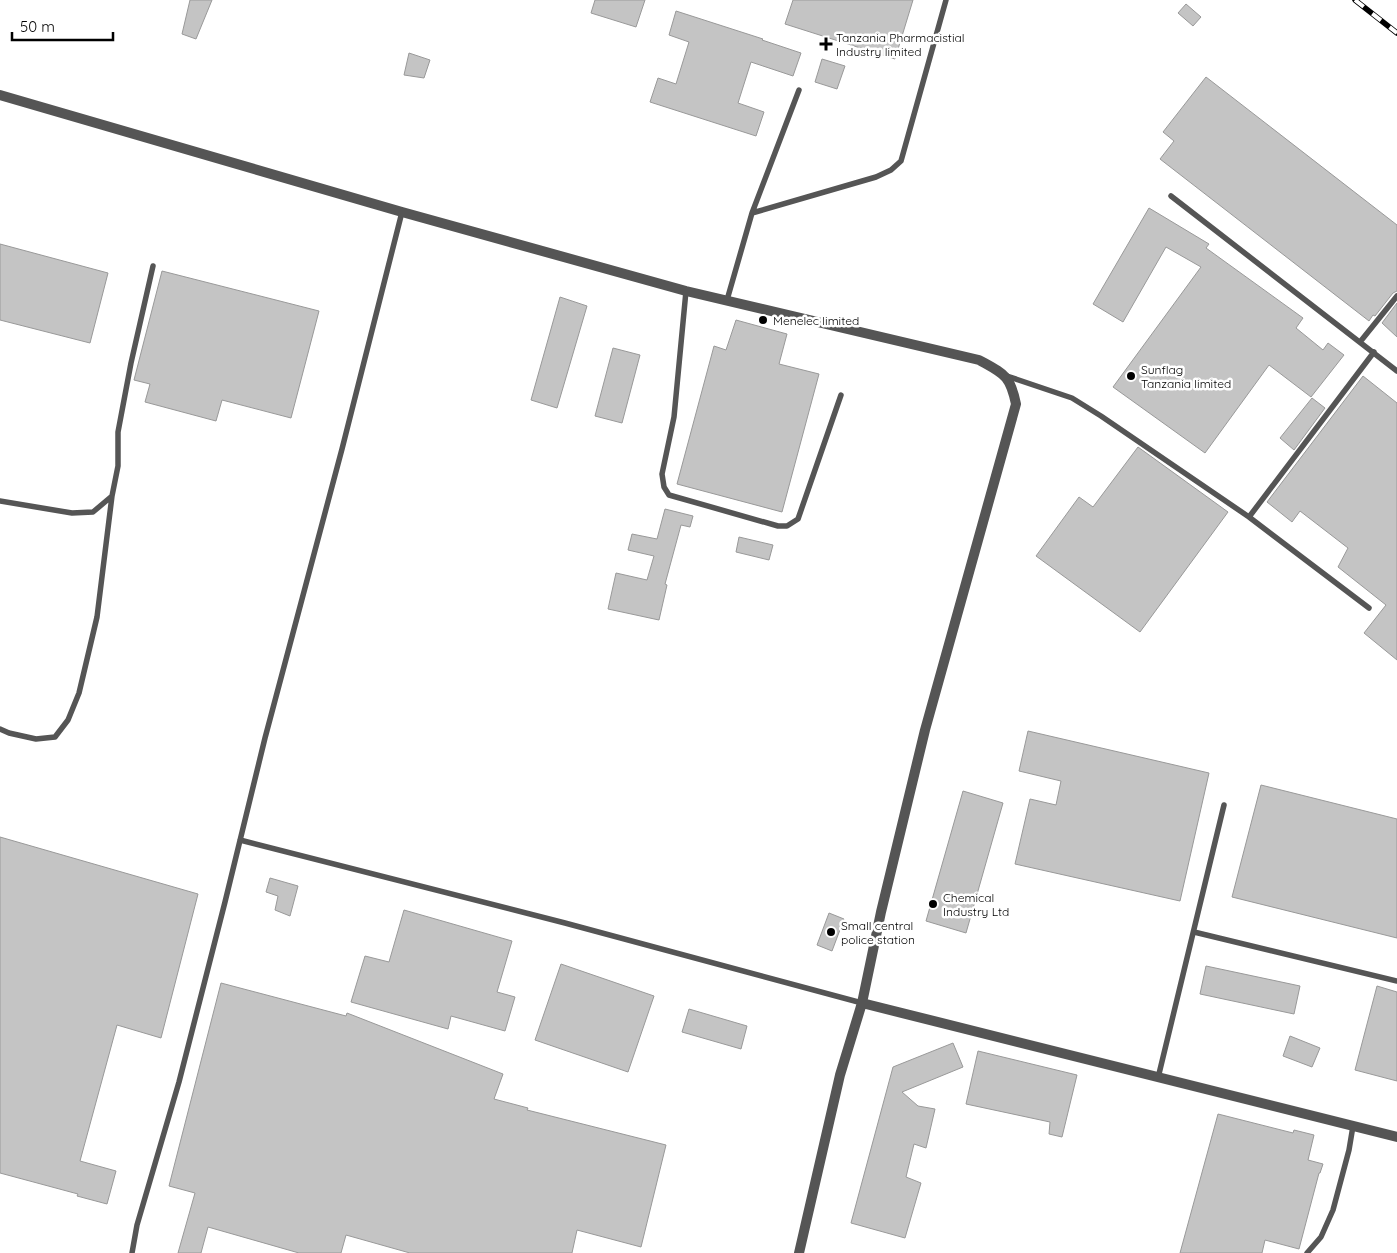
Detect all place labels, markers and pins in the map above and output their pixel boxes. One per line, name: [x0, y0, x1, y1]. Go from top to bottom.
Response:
place label: Tanzania Pharmacistial Industry limited: [836, 30, 965, 59]
marker: Tanzania Pharmacistial Industry limited: [820, 38, 832, 50]
place label: Menelec limited: [773, 313, 859, 328]
marker: Menelec limited: [757, 314, 769, 326]
place label: Sunflag Tanzania limited: [1141, 362, 1231, 391]
marker: Sunflag Tanzania limited: [1125, 370, 1137, 382]
place label: Chemical Industry Ltd: [943, 890, 1009, 919]
marker: Chemical Industry Ltd: [927, 898, 939, 910]
place label: Small central police station: [841, 918, 915, 947]
marker: Small central police station: [825, 926, 837, 938]

